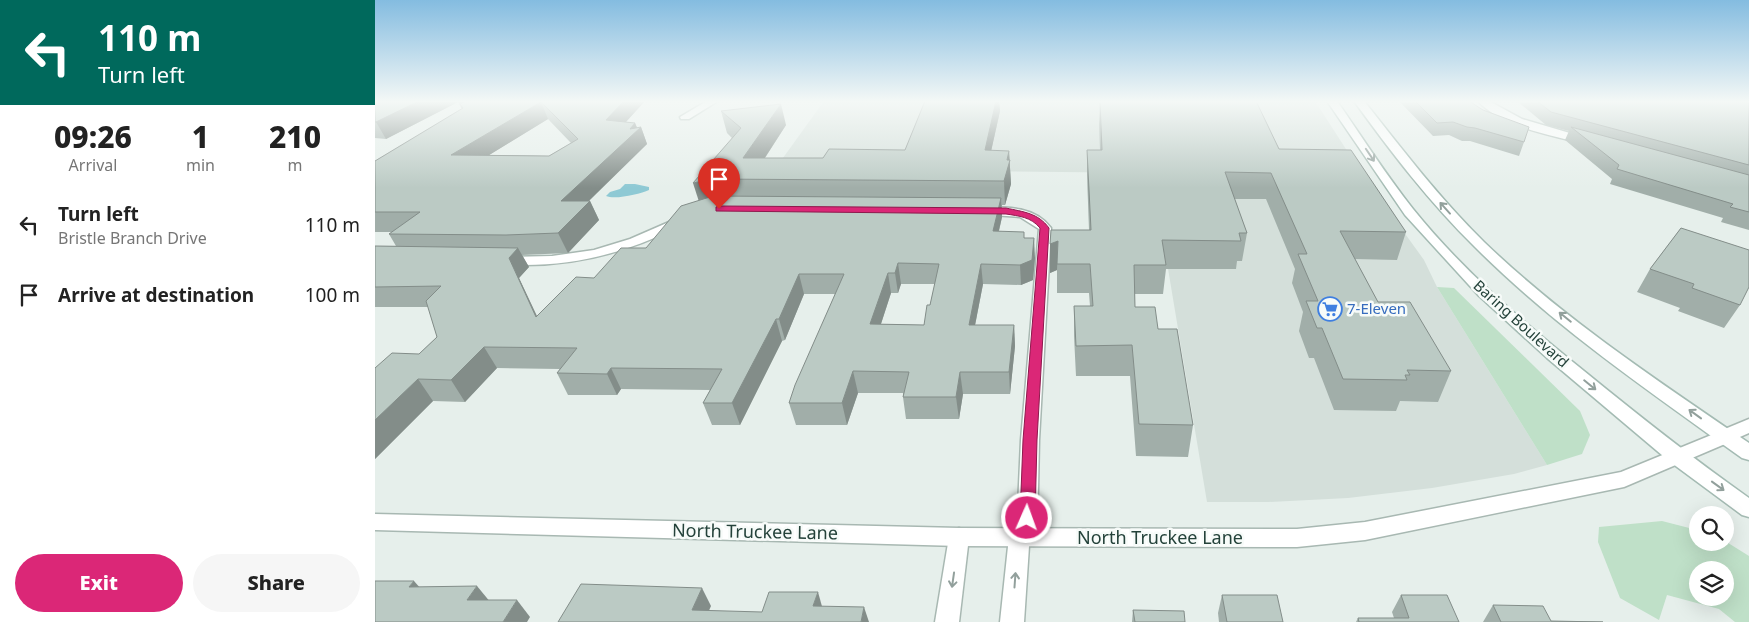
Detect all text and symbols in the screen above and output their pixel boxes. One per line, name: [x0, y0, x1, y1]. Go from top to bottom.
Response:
text: 110 m: [98, 14, 201, 61]
icon: left: [15, 20, 80, 85]
text: Turn left: [98, 59, 185, 89]
text: 09:26: [54, 116, 132, 157]
text: 1: [192, 116, 209, 157]
text: 210: [269, 116, 321, 157]
one-way arrow: [1365, 148, 1375, 162]
text: Arrival: [69, 154, 117, 176]
text: min: [186, 154, 215, 176]
text: m: [287, 154, 302, 176]
pin: [698, 158, 740, 209]
icon: arrive: [705, 165, 733, 193]
text: Turn left: [58, 201, 139, 227]
one-way arrow: [1440, 202, 1451, 215]
icon: left: [15, 211, 43, 239]
text: 110 m: [305, 212, 360, 238]
text: Bristle Branch Drive: [58, 227, 207, 249]
street label: Baring Boulevard: [1470, 275, 1574, 371]
icon: arrive: [15, 281, 43, 309]
text: Arrive at destination: [58, 282, 254, 308]
text: 100 m: [305, 282, 360, 308]
supermarket icon: 7-Eleven: [1317, 296, 1343, 322]
place label: 7-Eleven: [1347, 298, 1406, 318]
one-way arrow: [1559, 312, 1572, 323]
one-way arrow: [1584, 379, 1597, 390]
one-way arrow: [1689, 409, 1702, 420]
one-way arrow: [1711, 481, 1725, 491]
position arrow: [1000, 491, 1052, 543]
map controls: [1689, 506, 1734, 606]
button: search: [1689, 506, 1734, 551]
street label: North Truckee Lane: [672, 518, 838, 544]
street label: North Truckee Lane: [1077, 525, 1243, 549]
button: Exit: [15, 554, 183, 612]
button: Share: [193, 554, 360, 612]
button: layers: [1689, 561, 1734, 606]
one-way arrow: [948, 571, 958, 587]
one-way arrow: [1011, 572, 1020, 588]

